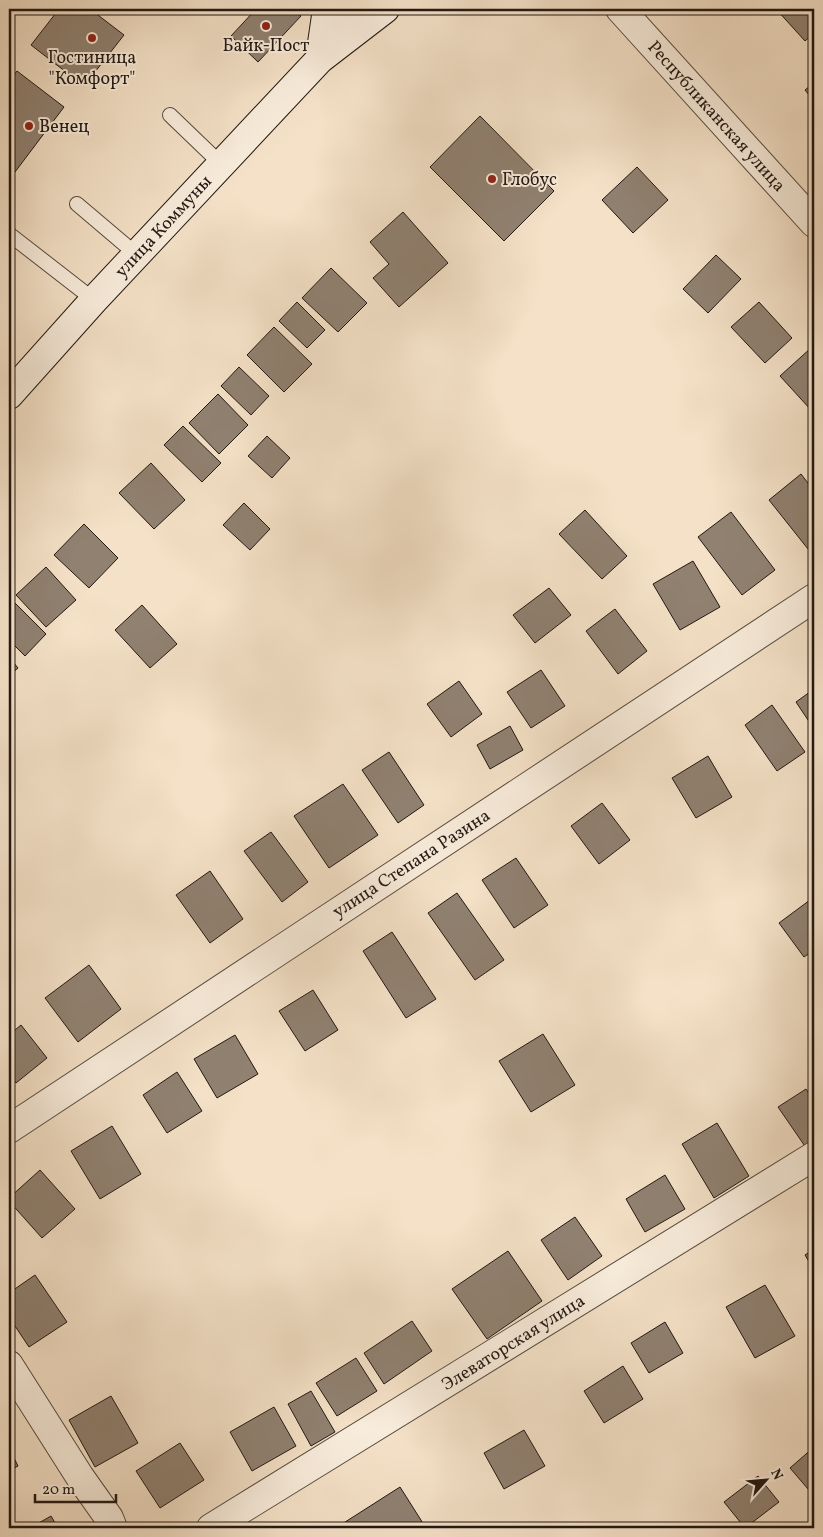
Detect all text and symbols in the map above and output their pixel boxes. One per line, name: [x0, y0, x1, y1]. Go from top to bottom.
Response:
marker: Байк-Пост: [260, 20, 272, 32]
marker: Гостиница "Комфорт": [86, 32, 98, 44]
place label: Байк-Пост: [223, 34, 309, 59]
street label: Республиканская улица: [641, 36, 791, 198]
place label: Гостиница "Комфорт": [48, 46, 136, 92]
place label: Венец: [39, 115, 89, 140]
marker: Венец: [23, 120, 35, 132]
place label: Глобус: [502, 168, 557, 193]
street label: улица Коммуны: [110, 170, 219, 284]
marker: Глобус: [486, 173, 498, 185]
street label: улица Степана Разина: [328, 804, 496, 925]
street label: Элеваторская улица: [437, 1289, 590, 1398]
north arrow: [740, 1454, 790, 1504]
text: N: [765, 1466, 787, 1484]
scale bar: [35, 1472, 116, 1504]
text: 20 m: [42, 1480, 75, 1501]

